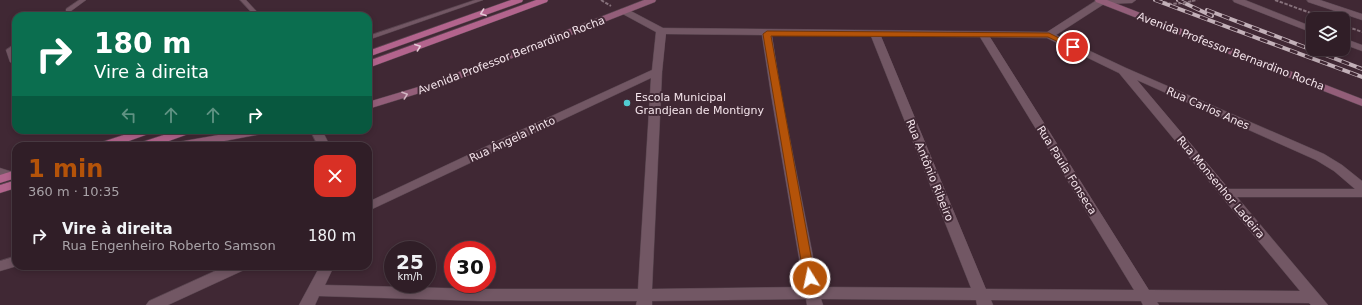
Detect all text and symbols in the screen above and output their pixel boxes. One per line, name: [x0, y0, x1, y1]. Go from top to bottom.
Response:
one-way arrow: [480, 8, 487, 17]
street label: Avenida Professor Bernardino Rocha: [1135, 10, 1326, 93]
map controls: [1306, 12, 1350, 56]
button: layers: [1306, 12, 1350, 56]
street label: Avenida Professor Bernardino Rocha: [416, 14, 607, 97]
text: 180 m: [94, 27, 191, 60]
icon: right: [28, 28, 80, 80]
pin: [1056, 30, 1090, 64]
icon: arrive: [1062, 36, 1084, 58]
one-way arrow: [414, 43, 421, 51]
text: Vire à direita: [94, 61, 209, 82]
street label: Rua Carlos Anes: [1164, 84, 1251, 133]
one-way arrow: [402, 91, 409, 100]
place label: Escola Municipal Grandjean de Montigny: [635, 91, 765, 117]
marker: Escola Municipal Grandjean de Montigny: [622, 98, 632, 108]
icon: left: [118, 104, 140, 126]
icon: ahead: [160, 104, 182, 126]
icon: ahead: [202, 104, 224, 126]
icon: right: [244, 104, 266, 126]
street label: Rua Ângela Pinto: [467, 114, 558, 165]
street label: Rua Antônio Ribeiro: [903, 117, 956, 223]
street label: Rua Paula Fonseca: [1034, 123, 1099, 217]
street label: Rua Monsenhor Ladeira: [1174, 133, 1267, 241]
text: 1 min: [28, 155, 103, 183]
button: close: [314, 155, 356, 197]
text: 360 m · 10:35: [28, 184, 119, 199]
text: Vire à direita: [62, 220, 173, 238]
icon: right: [28, 225, 50, 247]
text: 180 m: [308, 227, 356, 245]
text: Rua Engenheiro Roberto Samson: [62, 238, 276, 253]
speed limit sign: 30: [444, 241, 496, 293]
text: 25: [396, 250, 424, 274]
position arrow: [789, 257, 831, 299]
text: km/h: [397, 271, 423, 282]

